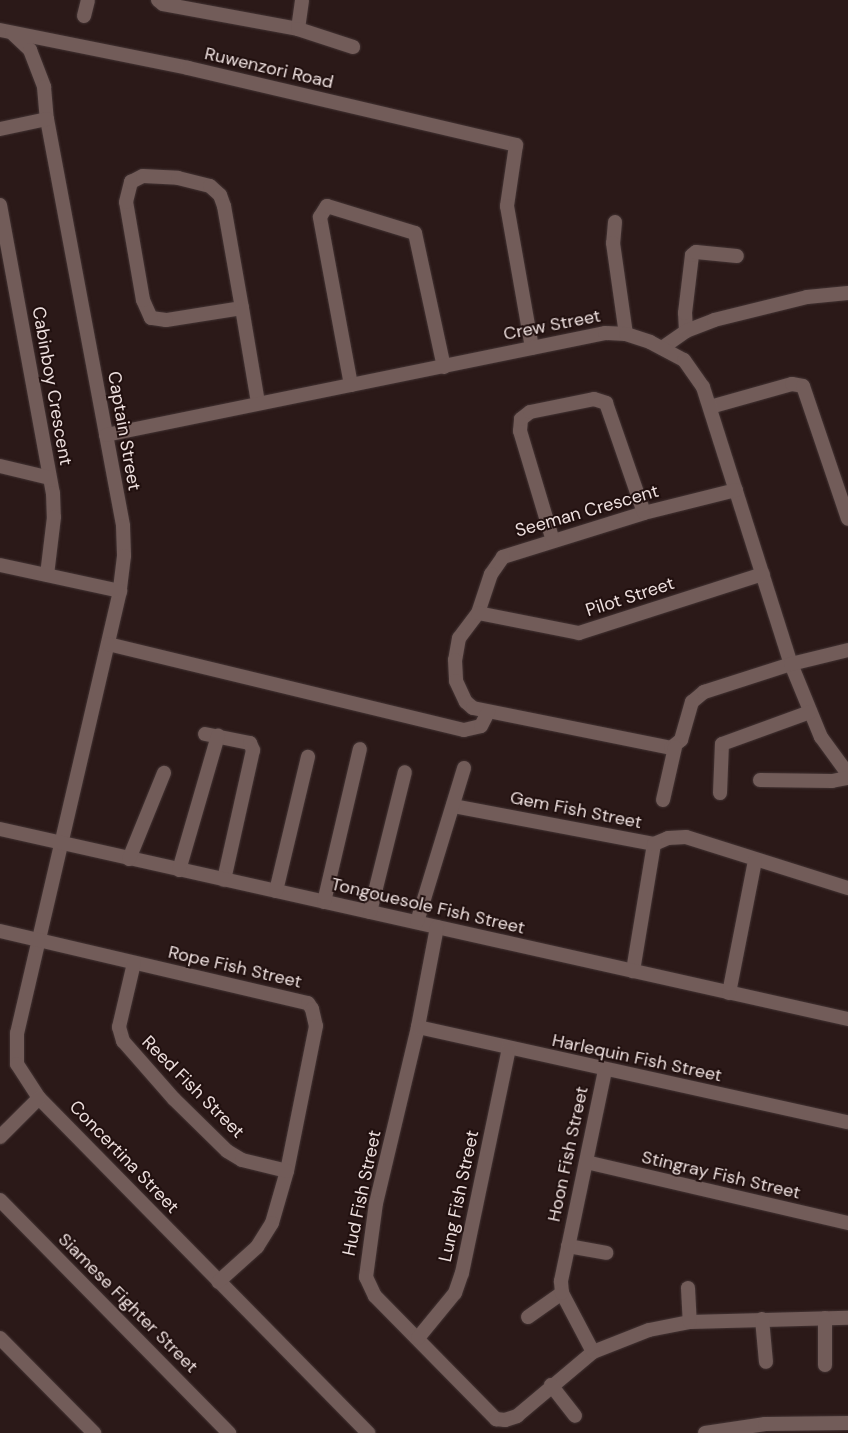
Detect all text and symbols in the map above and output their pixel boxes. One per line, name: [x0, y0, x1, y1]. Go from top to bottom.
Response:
street label: Ruwenzori Road: [202, 43, 336, 93]
street label: Cabinboy Crescent: [27, 305, 77, 467]
street label: Crew Street: [502, 305, 602, 345]
street label: Captain Street: [103, 370, 145, 492]
street label: Seeman Crescent: [513, 480, 661, 542]
street label: Pilot Street: [583, 573, 677, 621]
street label: Gem Fish Street: [508, 787, 644, 833]
street label: Tongouesole Fish Street: [329, 873, 527, 939]
street label: Rope Fish Street: [166, 941, 304, 993]
street label: Harlequin Fish Street: [550, 1029, 724, 1087]
street label: Reed Fish Street: [137, 1031, 249, 1143]
street label: Hoon Fish Street: [543, 1084, 593, 1224]
street label: Concertina Street: [65, 1096, 183, 1218]
street label: Hud Fish Street: [338, 1128, 386, 1258]
street label: Lung Fish Street: [434, 1128, 484, 1264]
street label: Stingray Fish Street: [639, 1146, 803, 1204]
street label: Siamese Fighter Street: [54, 1229, 202, 1377]

